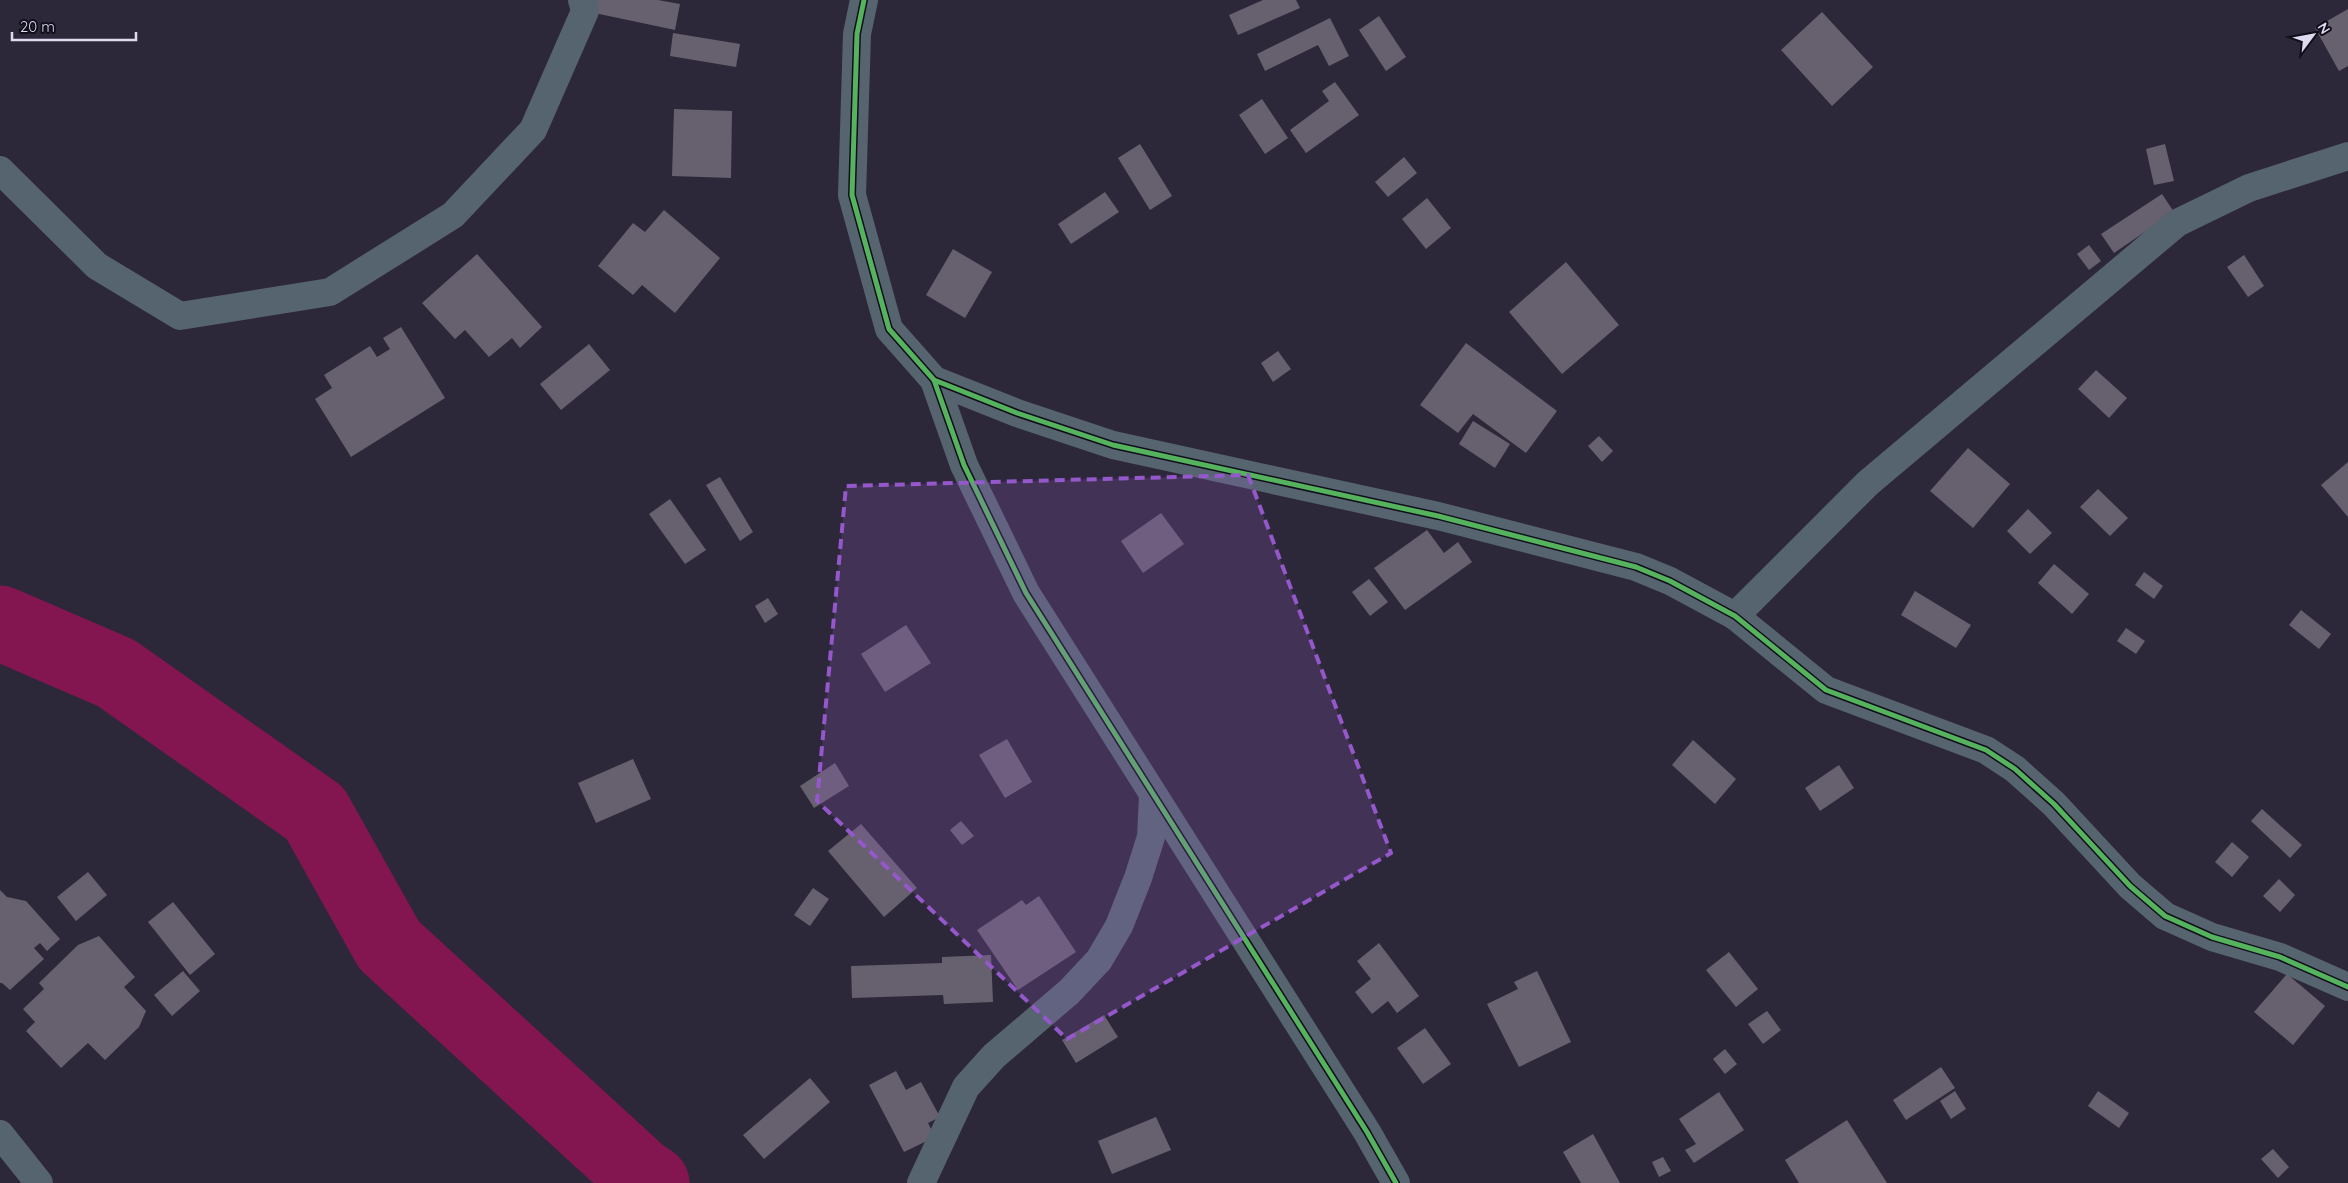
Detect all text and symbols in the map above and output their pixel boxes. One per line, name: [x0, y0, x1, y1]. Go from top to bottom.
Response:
scale bar: [12, 10, 136, 42]
north arrow: [2288, 10, 2338, 60]
text: 20 m: [20, 17, 55, 36]
text: N: [2314, 19, 2334, 37]

